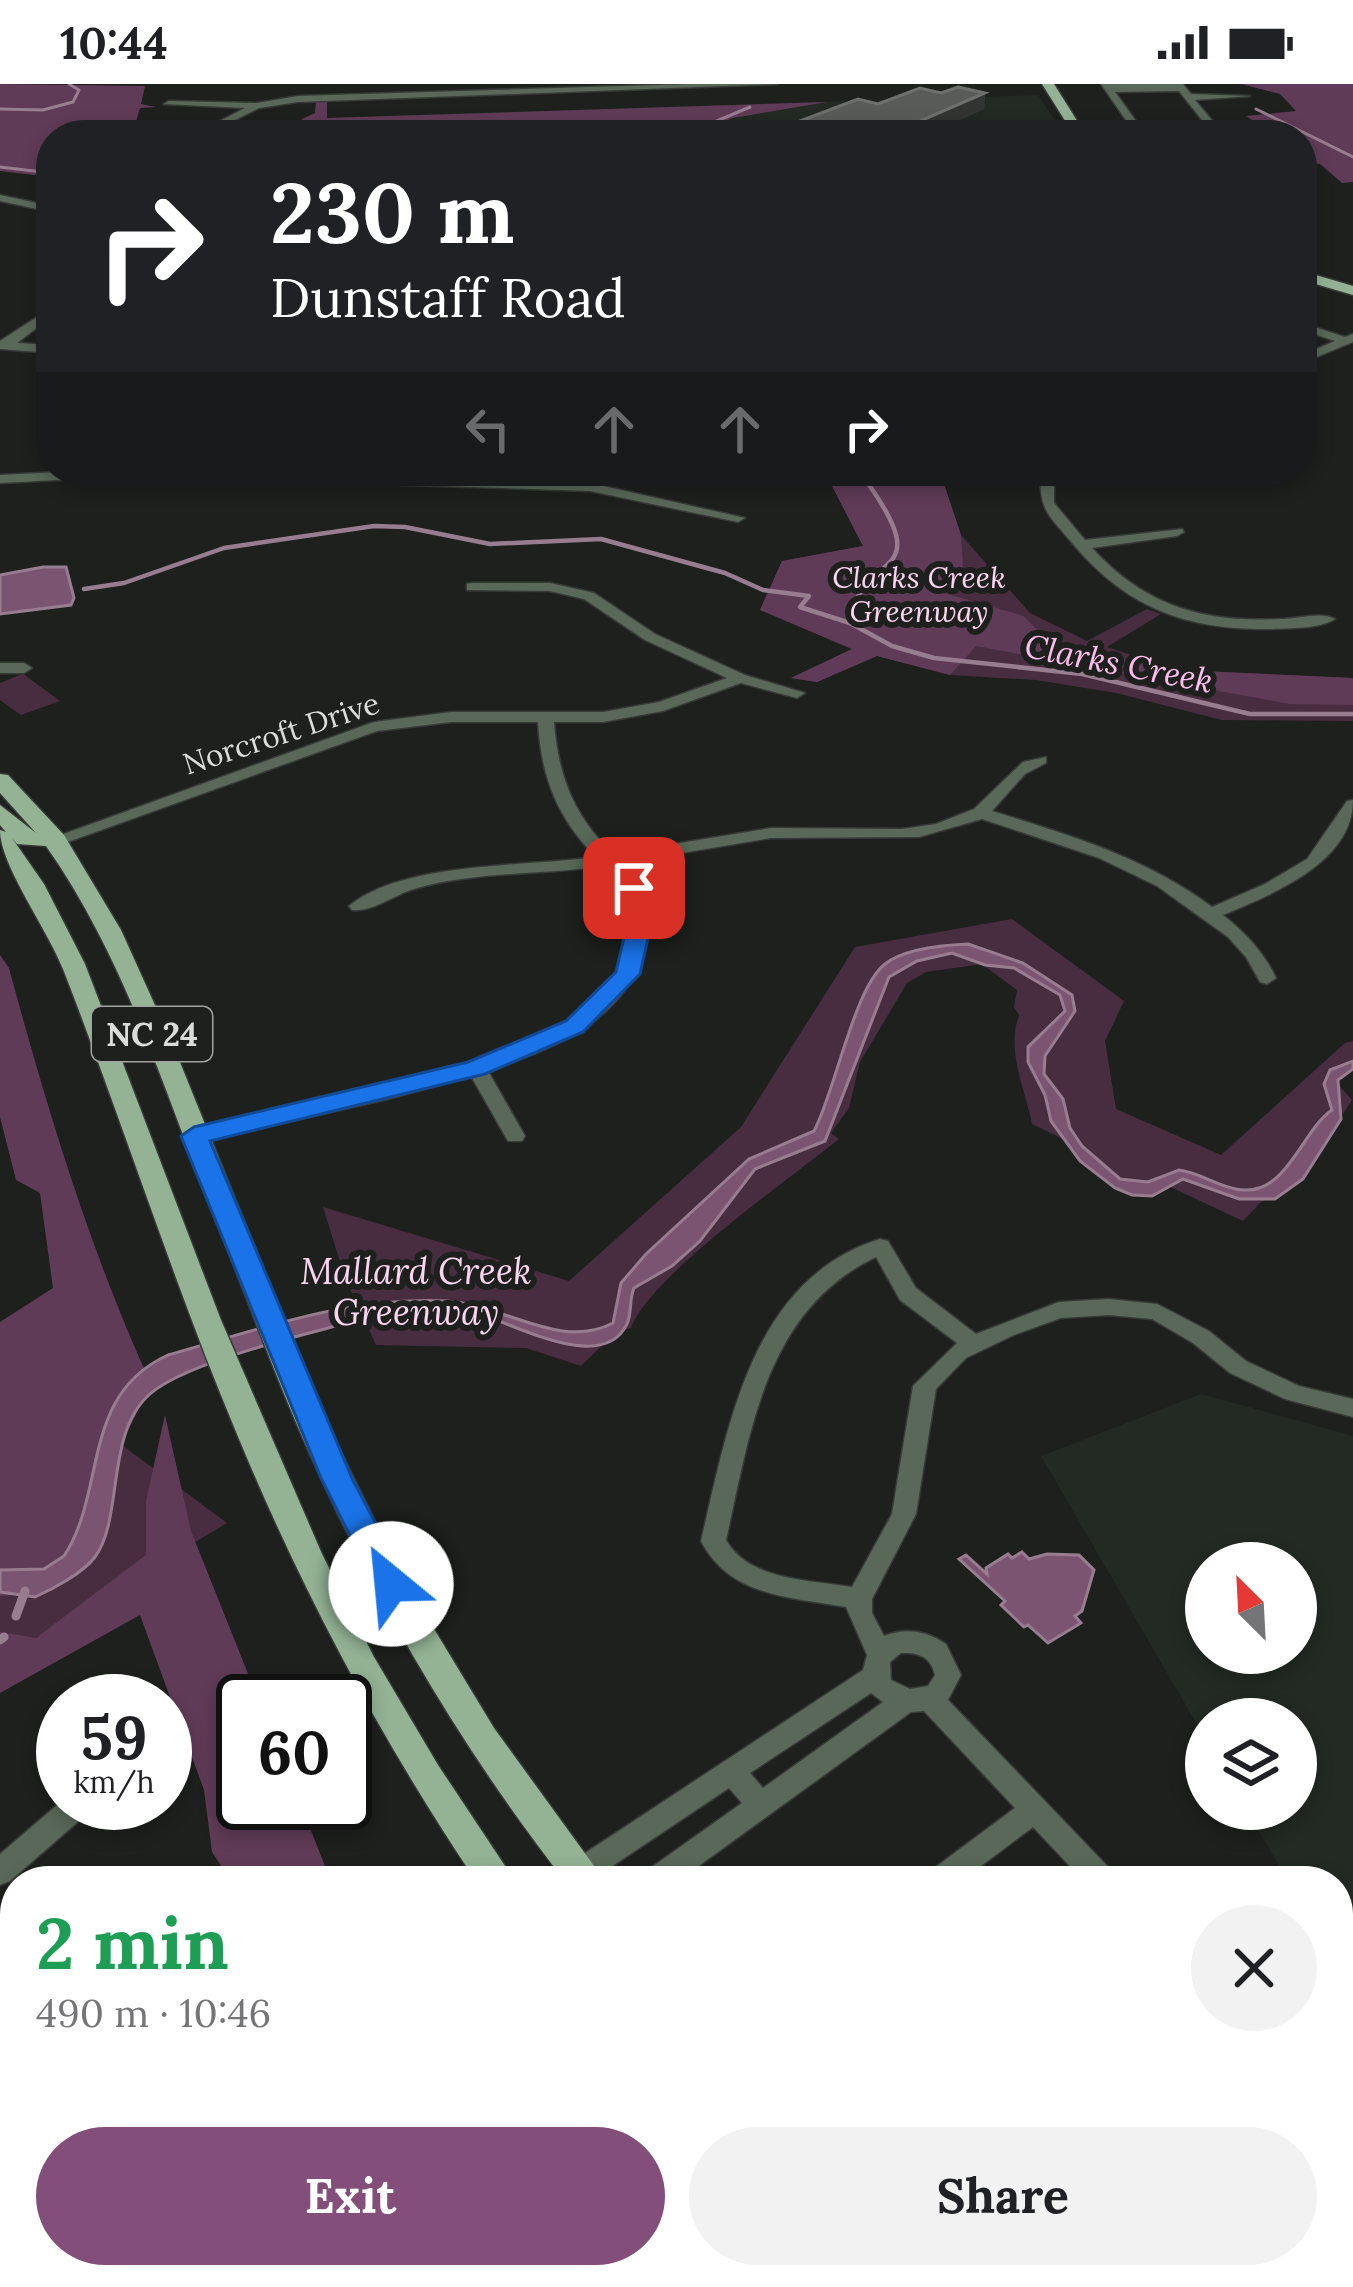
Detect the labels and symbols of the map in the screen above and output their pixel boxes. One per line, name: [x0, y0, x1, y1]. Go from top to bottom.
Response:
park label: Clarks Creek Greenway: [832, 558, 1006, 630]
water label: Clarks Creek: [1021, 624, 1217, 702]
street label: Norcroft Drive: [178, 683, 384, 783]
pin: [583, 837, 685, 939]
road number: NC 24: [92, 1007, 212, 1061]
park label: Mallard Creek Greenway: [300, 1248, 532, 1335]
position arrow: [328, 1521, 454, 1647]
north arrow: [1185, 1542, 1317, 1674]
speed limit sign: 60: [216, 1674, 372, 1830]

